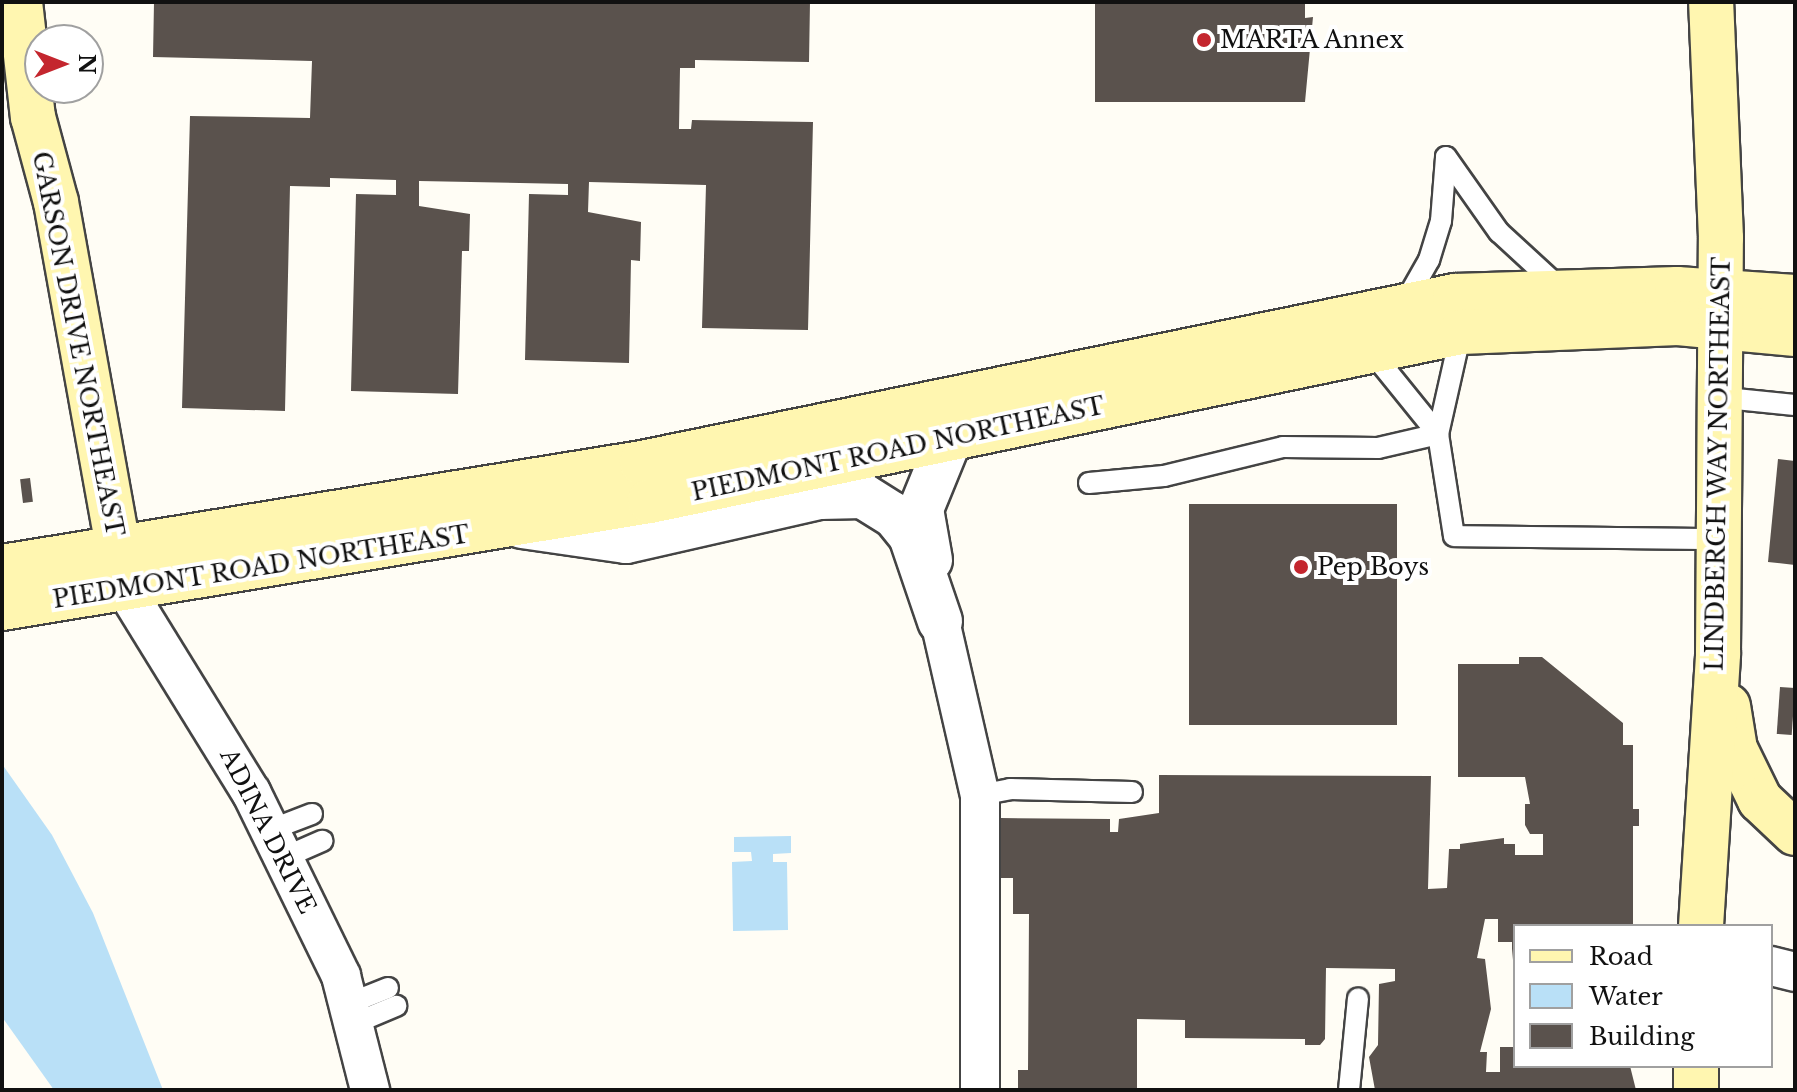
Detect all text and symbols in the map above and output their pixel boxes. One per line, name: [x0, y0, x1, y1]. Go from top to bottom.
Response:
north arrow: [24, 24, 104, 104]
place label: MARTA Annex: [1220, 26, 1406, 54]
marker: MARTA Annex: [1195, 31, 1213, 49]
text: N: [73, 54, 100, 74]
street label: GARSON DRIVE NORTHEAST: [27, 149, 129, 539]
street label: LINDBERGH WAY NORTHEAST: [1700, 256, 1736, 672]
street label: PIEDMONT ROAD NORTHEAST: [689, 391, 1107, 507]
street label: PIEDMONT ROAD NORTHEAST: [50, 520, 472, 614]
place label: Pep Boys: [1317, 553, 1429, 581]
marker: Pep Boys: [1292, 558, 1310, 576]
street label: ADINA DRIVE: [214, 743, 322, 919]
legend: [1513, 924, 1773, 1068]
text: Road: [1589, 942, 1653, 971]
text: Water: [1589, 982, 1663, 1011]
text: Building: [1589, 1022, 1695, 1051]

